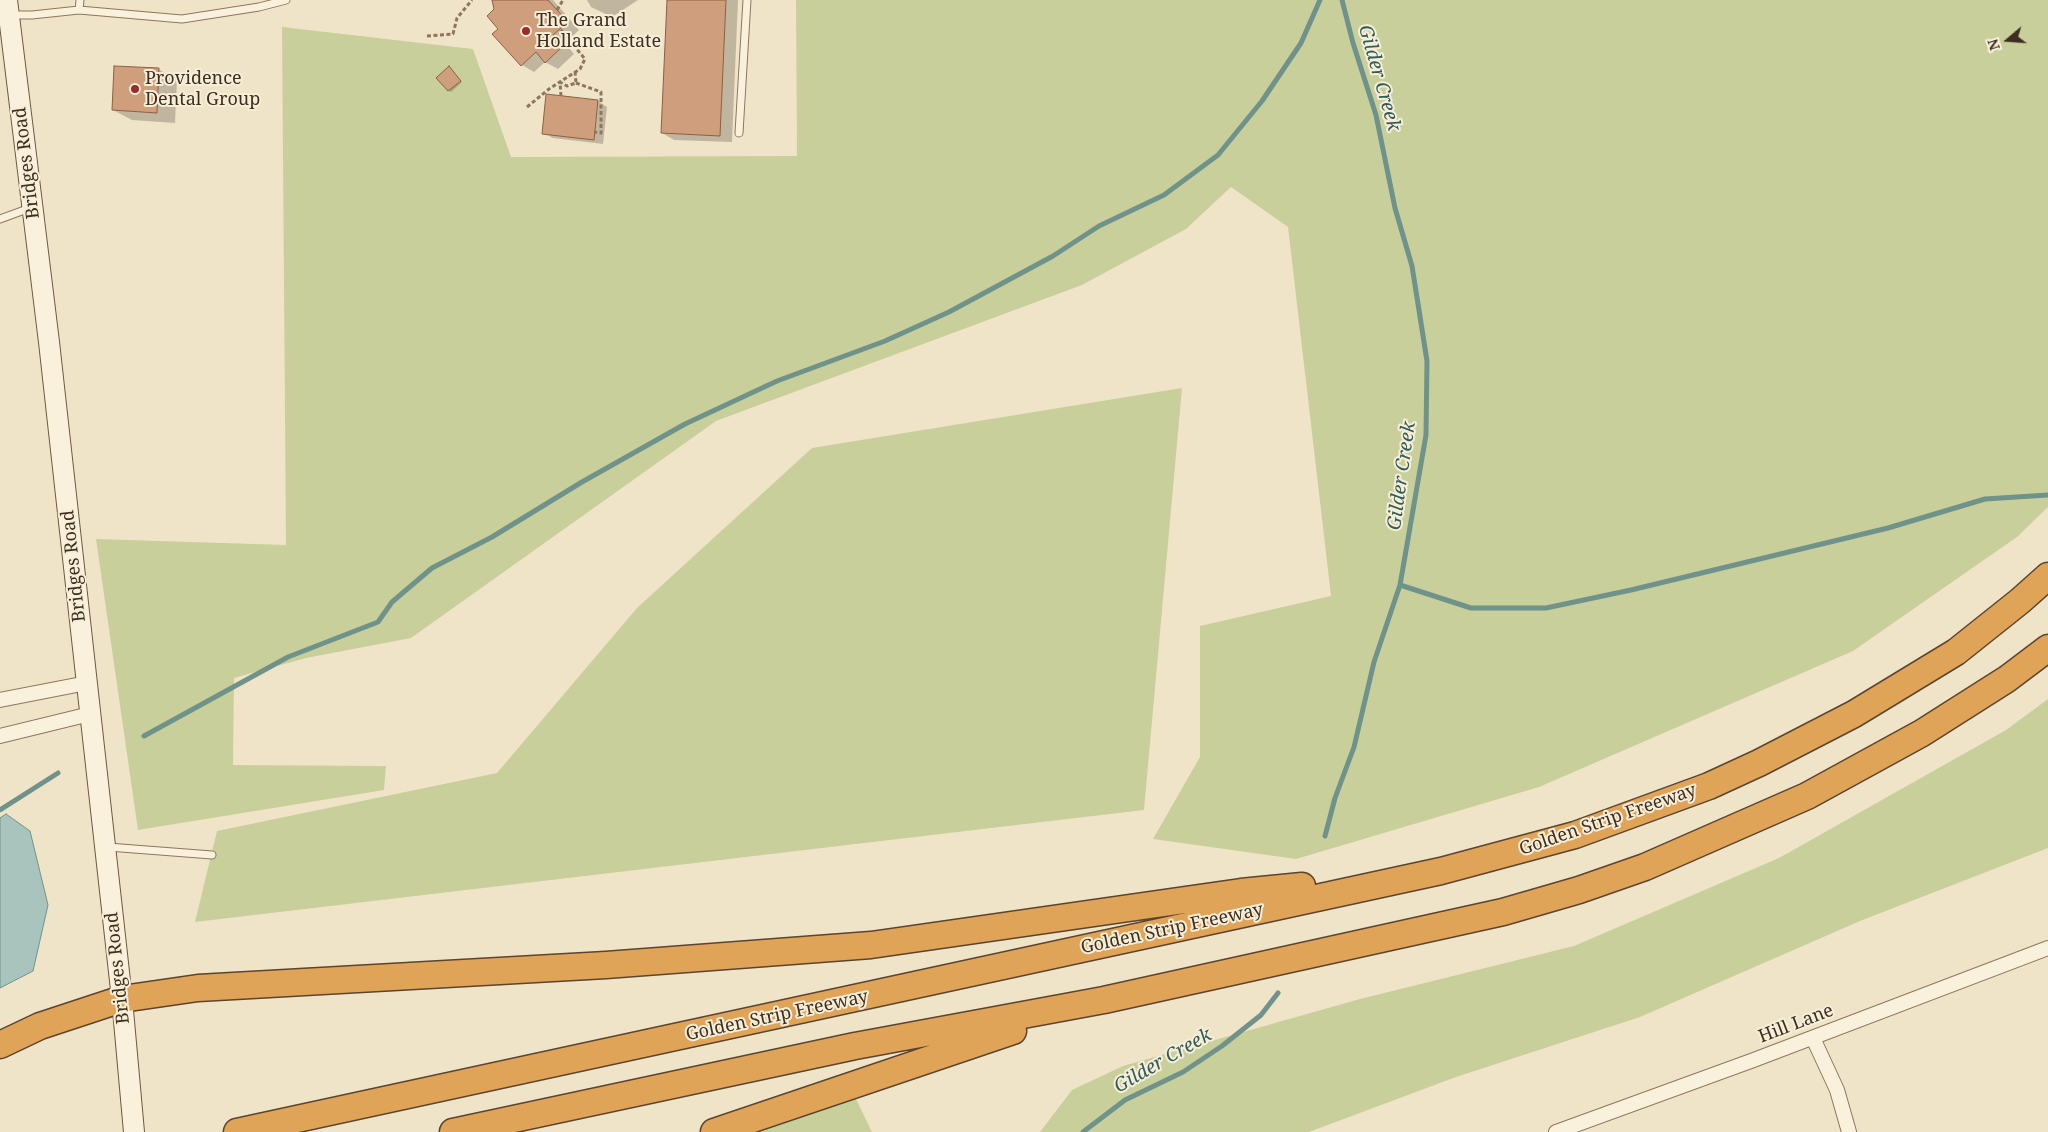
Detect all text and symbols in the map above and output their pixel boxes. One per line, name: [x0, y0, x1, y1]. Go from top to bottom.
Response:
place label: The Grand Holland Estate: [536, 10, 661, 52]
north arrow: [1983, 15, 2033, 65]
water label: Gilder Creek: [1353, 22, 1405, 134]
marker: The Grand Holland Estate: [520, 25, 532, 37]
text: N: [1983, 37, 2004, 53]
place label: Providence Dental Group: [145, 68, 260, 110]
marker: Providence Dental Group: [129, 83, 141, 95]
street label: Bridges Road: [9, 106, 45, 220]
water label: Gilder Creek: [1383, 420, 1421, 532]
street label: Bridges Road: [57, 509, 91, 623]
street label: Golden Strip Freeway: [1517, 780, 1699, 860]
street label: Golden Strip Freeway: [1079, 899, 1265, 959]
street label: Bridges Road: [101, 911, 135, 1025]
street label: Golden Strip Freeway: [684, 986, 870, 1046]
street label: Hill Lane: [1756, 1000, 1836, 1048]
water label: Gilder Creek: [1110, 1024, 1216, 1098]

